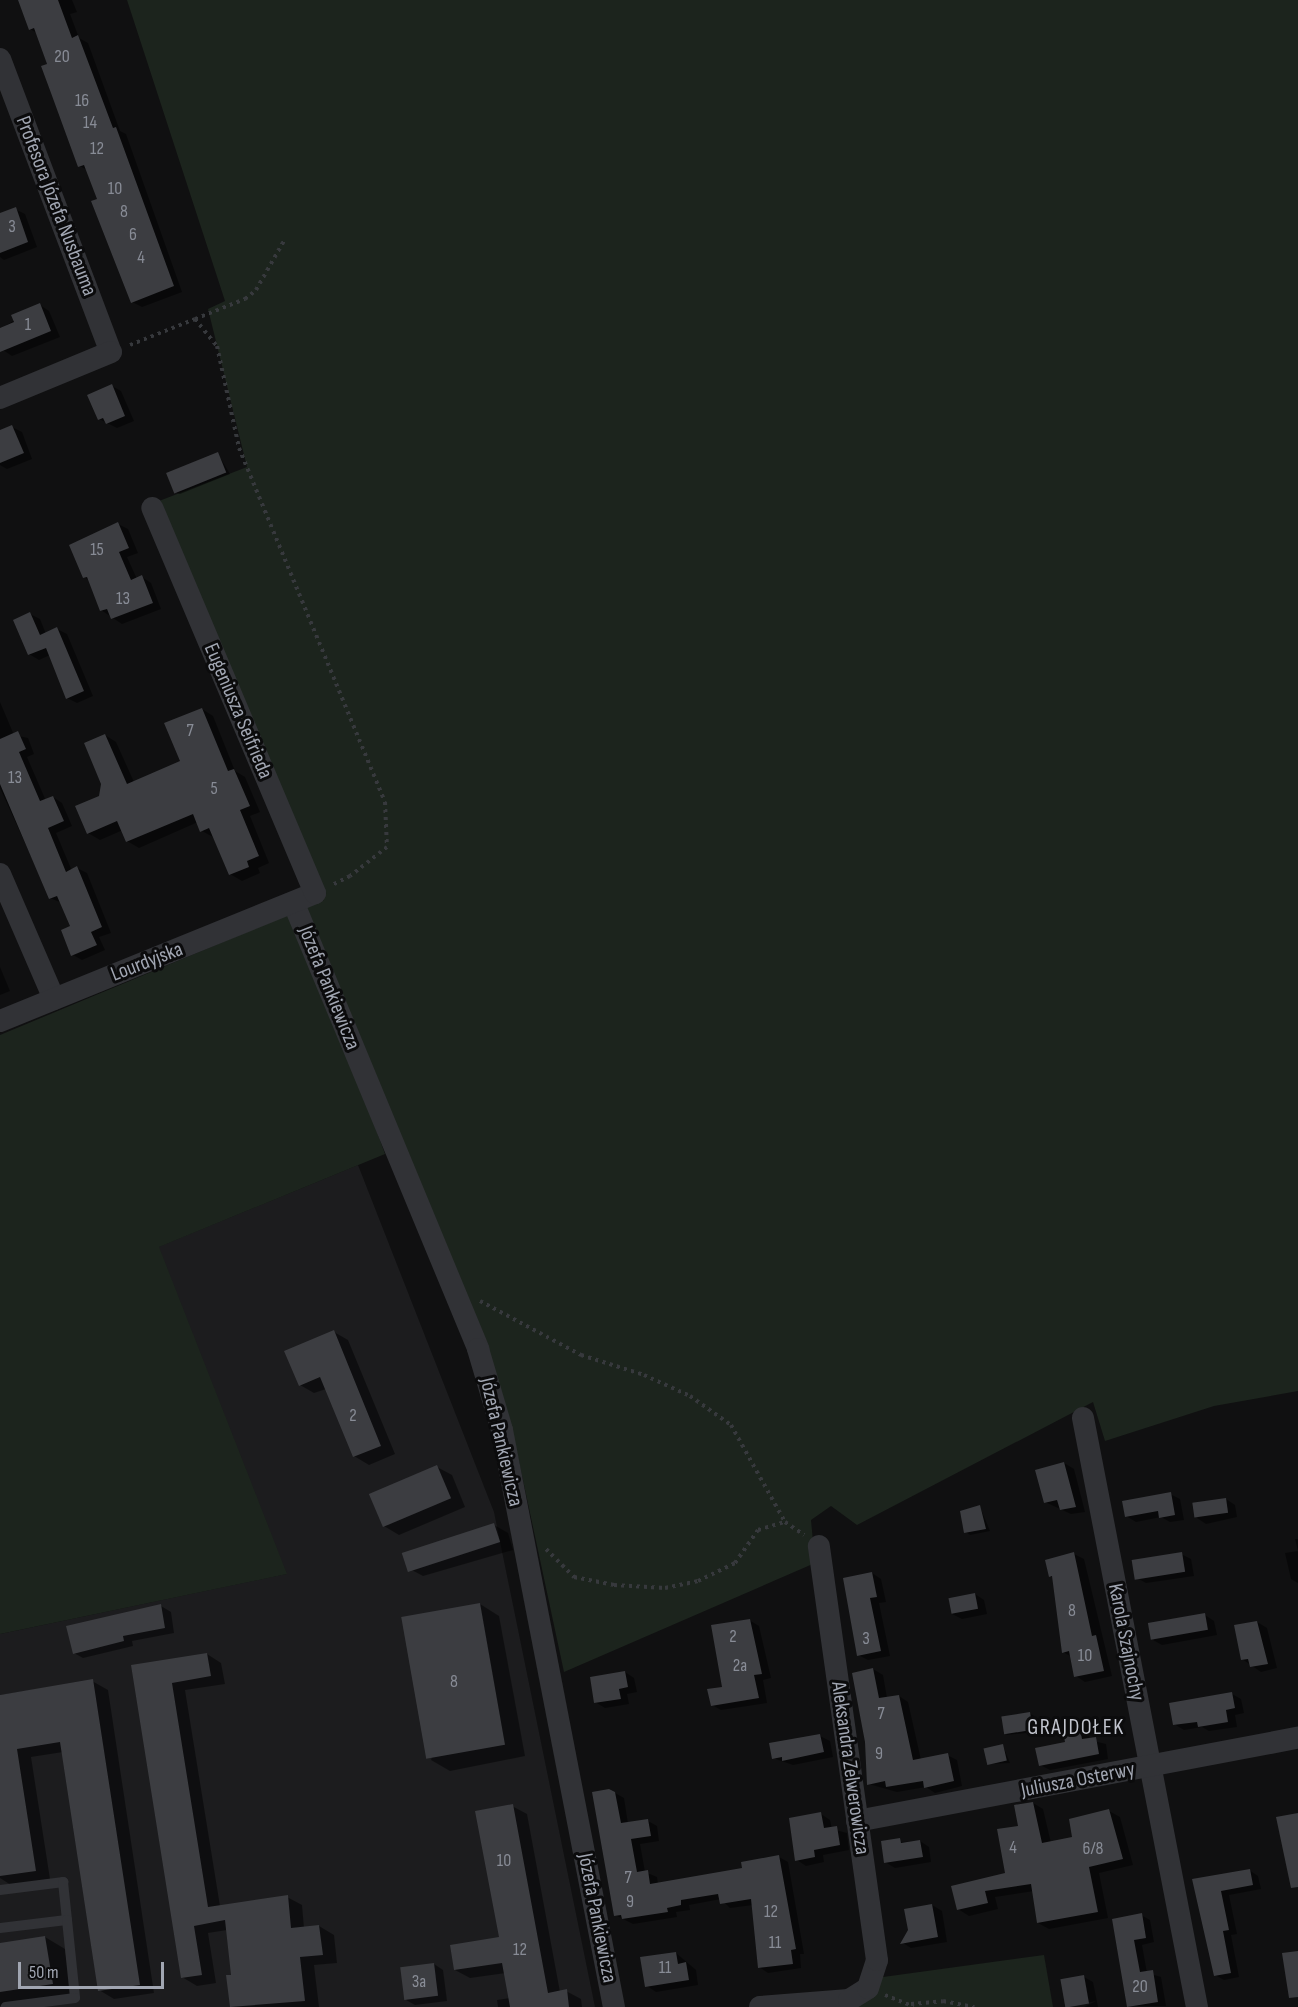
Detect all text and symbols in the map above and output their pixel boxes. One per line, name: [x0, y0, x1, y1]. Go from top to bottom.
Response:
house number: 20: [54, 46, 70, 68]
house number: 16: [75, 90, 89, 112]
house number: 14: [83, 112, 97, 134]
street label: Profesora Józefa Nusbauma: [10, 113, 102, 299]
house number: 12: [90, 138, 104, 160]
house number: 10: [108, 178, 122, 200]
house number: 8: [120, 201, 128, 223]
house number: 3: [8, 216, 16, 238]
house number: 6: [129, 224, 137, 246]
house number: 4: [137, 247, 145, 269]
house number: 1: [25, 314, 31, 336]
house number: 15: [90, 539, 104, 561]
house number: 13: [116, 588, 130, 610]
street label: Eugeniusza Seifrieda: [198, 639, 278, 783]
house number: 7: [186, 720, 194, 742]
house number: 13: [8, 767, 22, 789]
house number: 5: [210, 778, 218, 800]
street label: Józefa Pankiewicza: [293, 922, 365, 1054]
street label: Lourdyjska: [107, 937, 187, 987]
street label: Józefa Pankiewicza: [474, 1375, 528, 1509]
house number: 2: [349, 1405, 357, 1427]
street label: Karola Szajnochy: [1102, 1581, 1150, 1703]
house number: 8: [1068, 1600, 1076, 1622]
house number: 2: [729, 1626, 737, 1648]
house number: 3: [862, 1628, 870, 1650]
house number: 10: [1078, 1645, 1092, 1667]
house number: 2a: [733, 1655, 747, 1677]
house number: 8: [450, 1671, 458, 1693]
street label: Aleksandra Zelwerowicza: [825, 1680, 875, 1856]
house number: 7: [877, 1703, 885, 1725]
district label: GRAJDOŁEK: [1027, 1715, 1125, 1741]
house number: 9: [875, 1743, 883, 1765]
street label: Juliusza Osterwy: [1019, 1757, 1137, 1803]
house number: 4: [1009, 1837, 1017, 1859]
house number: 6/8: [1082, 1838, 1104, 1860]
house number: 10: [497, 1850, 511, 1872]
street label: Józefa Pankiewicza: [572, 1851, 622, 1985]
house number: 7: [624, 1867, 632, 1889]
house number: 9: [626, 1891, 634, 1913]
house number: 12: [764, 1901, 778, 1923]
house number: 11: [769, 1932, 781, 1954]
house number: 12: [513, 1939, 527, 1961]
scale bar: [21, 1950, 166, 1988]
house number: 11: [659, 1957, 671, 1979]
text: 50 m: [29, 1962, 59, 1983]
house number: 3a: [412, 1971, 426, 1993]
house number: 20: [1132, 1976, 1148, 1998]

